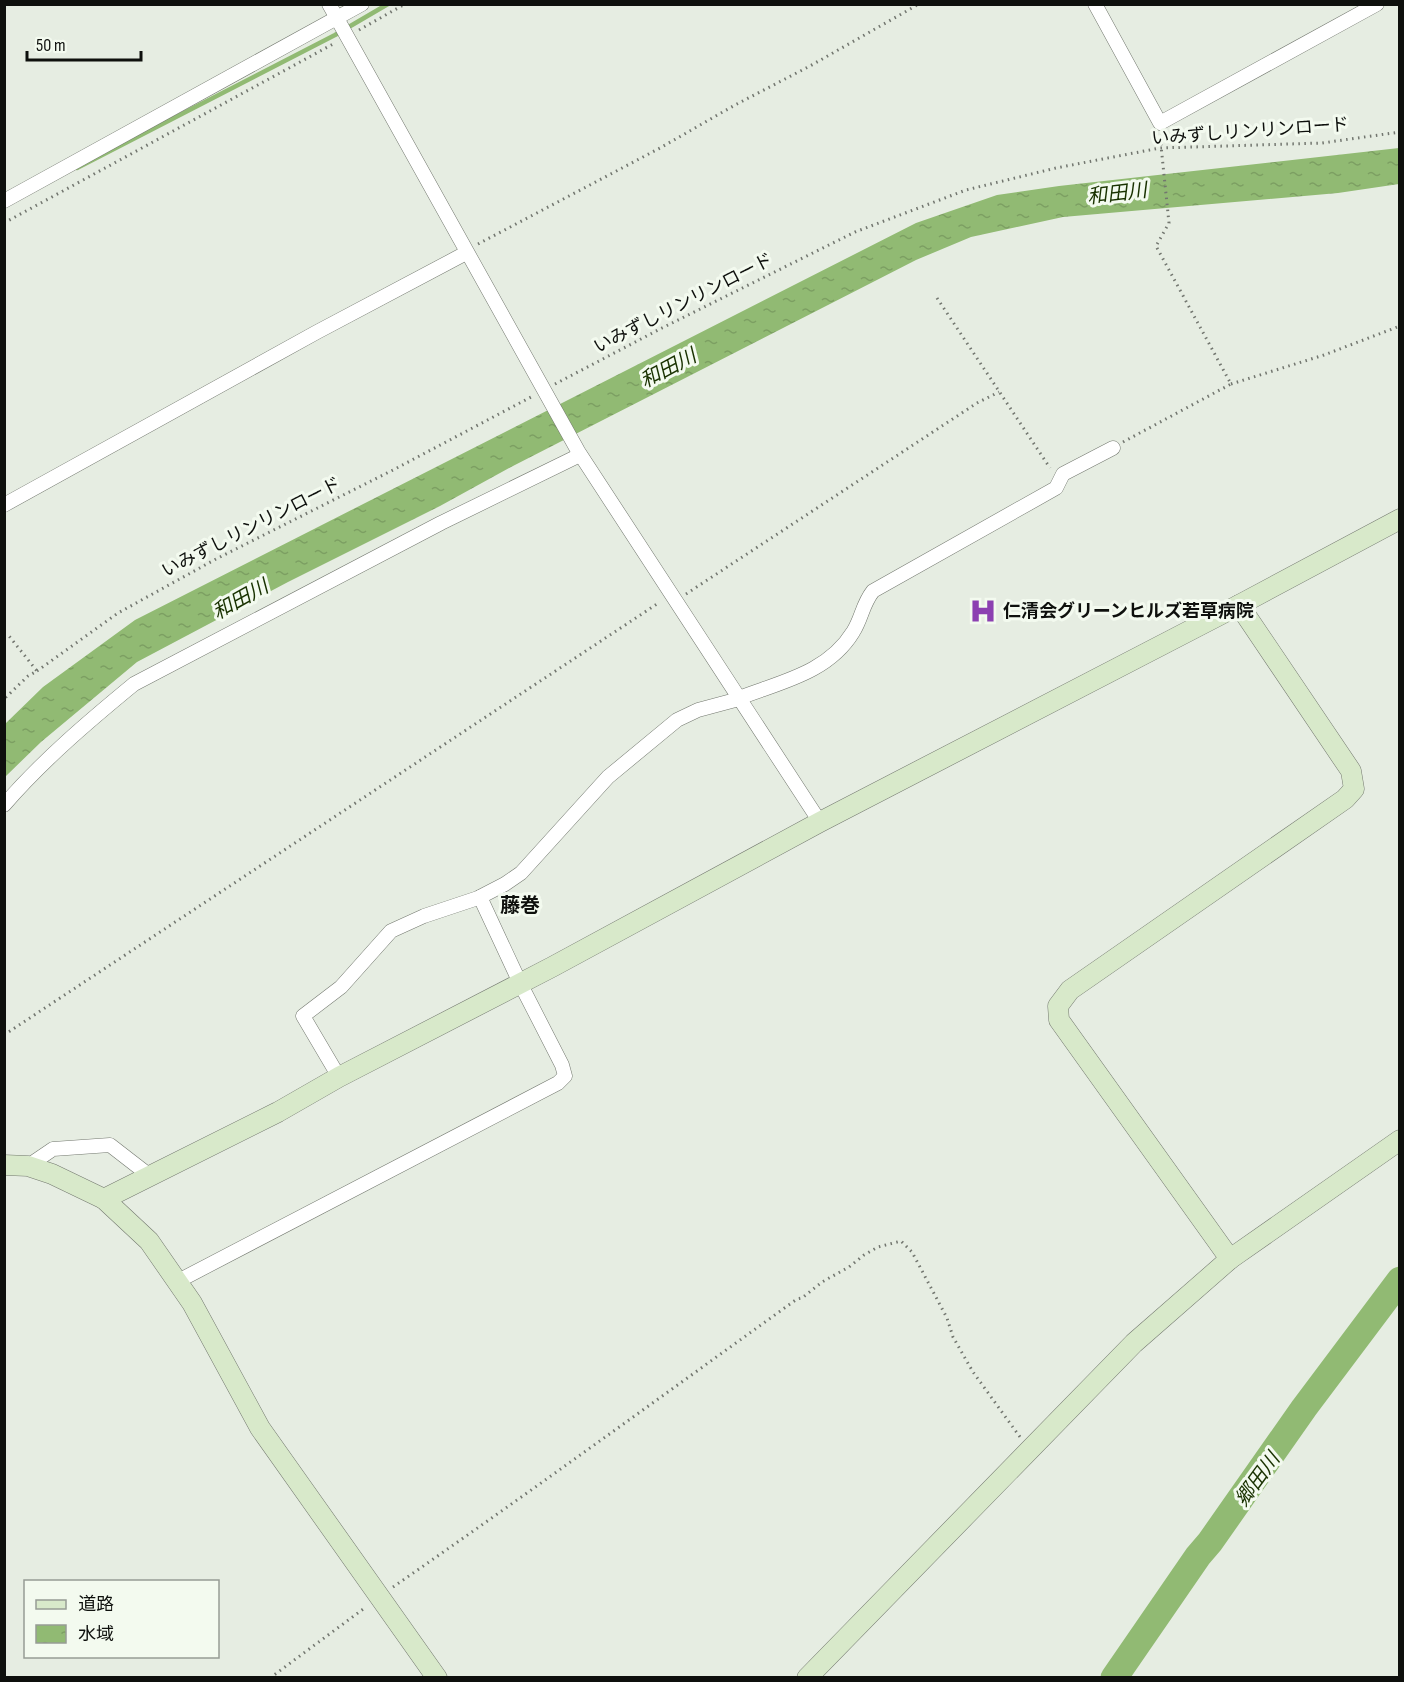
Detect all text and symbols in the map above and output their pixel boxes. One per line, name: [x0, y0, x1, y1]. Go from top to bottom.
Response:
scale bar: [27, 24, 141, 62]
text: 50 m: [36, 35, 66, 56]
street label: いみずしリンリンロード: [1151, 114, 1350, 149]
water label: 和田川: [1086, 178, 1150, 210]
street label: いみずしリンリンロード: [590, 249, 776, 358]
water label: 和田川: [636, 343, 702, 394]
street label: いみずしリンリンロード: [158, 473, 344, 582]
water label: 和田川: [208, 574, 274, 625]
hospital icon: 仁清会グリーンヒルズ若草病院: [968, 596, 998, 626]
place label: 仁清会グリーンヒルズ若草病院: [1003, 601, 1254, 622]
district label: 藤巻: [500, 894, 540, 918]
water label: 郷田川: [1230, 1447, 1286, 1511]
legend: [24, 1580, 219, 1658]
text: 道路: [78, 1594, 114, 1615]
text: 水域: [78, 1624, 114, 1645]

